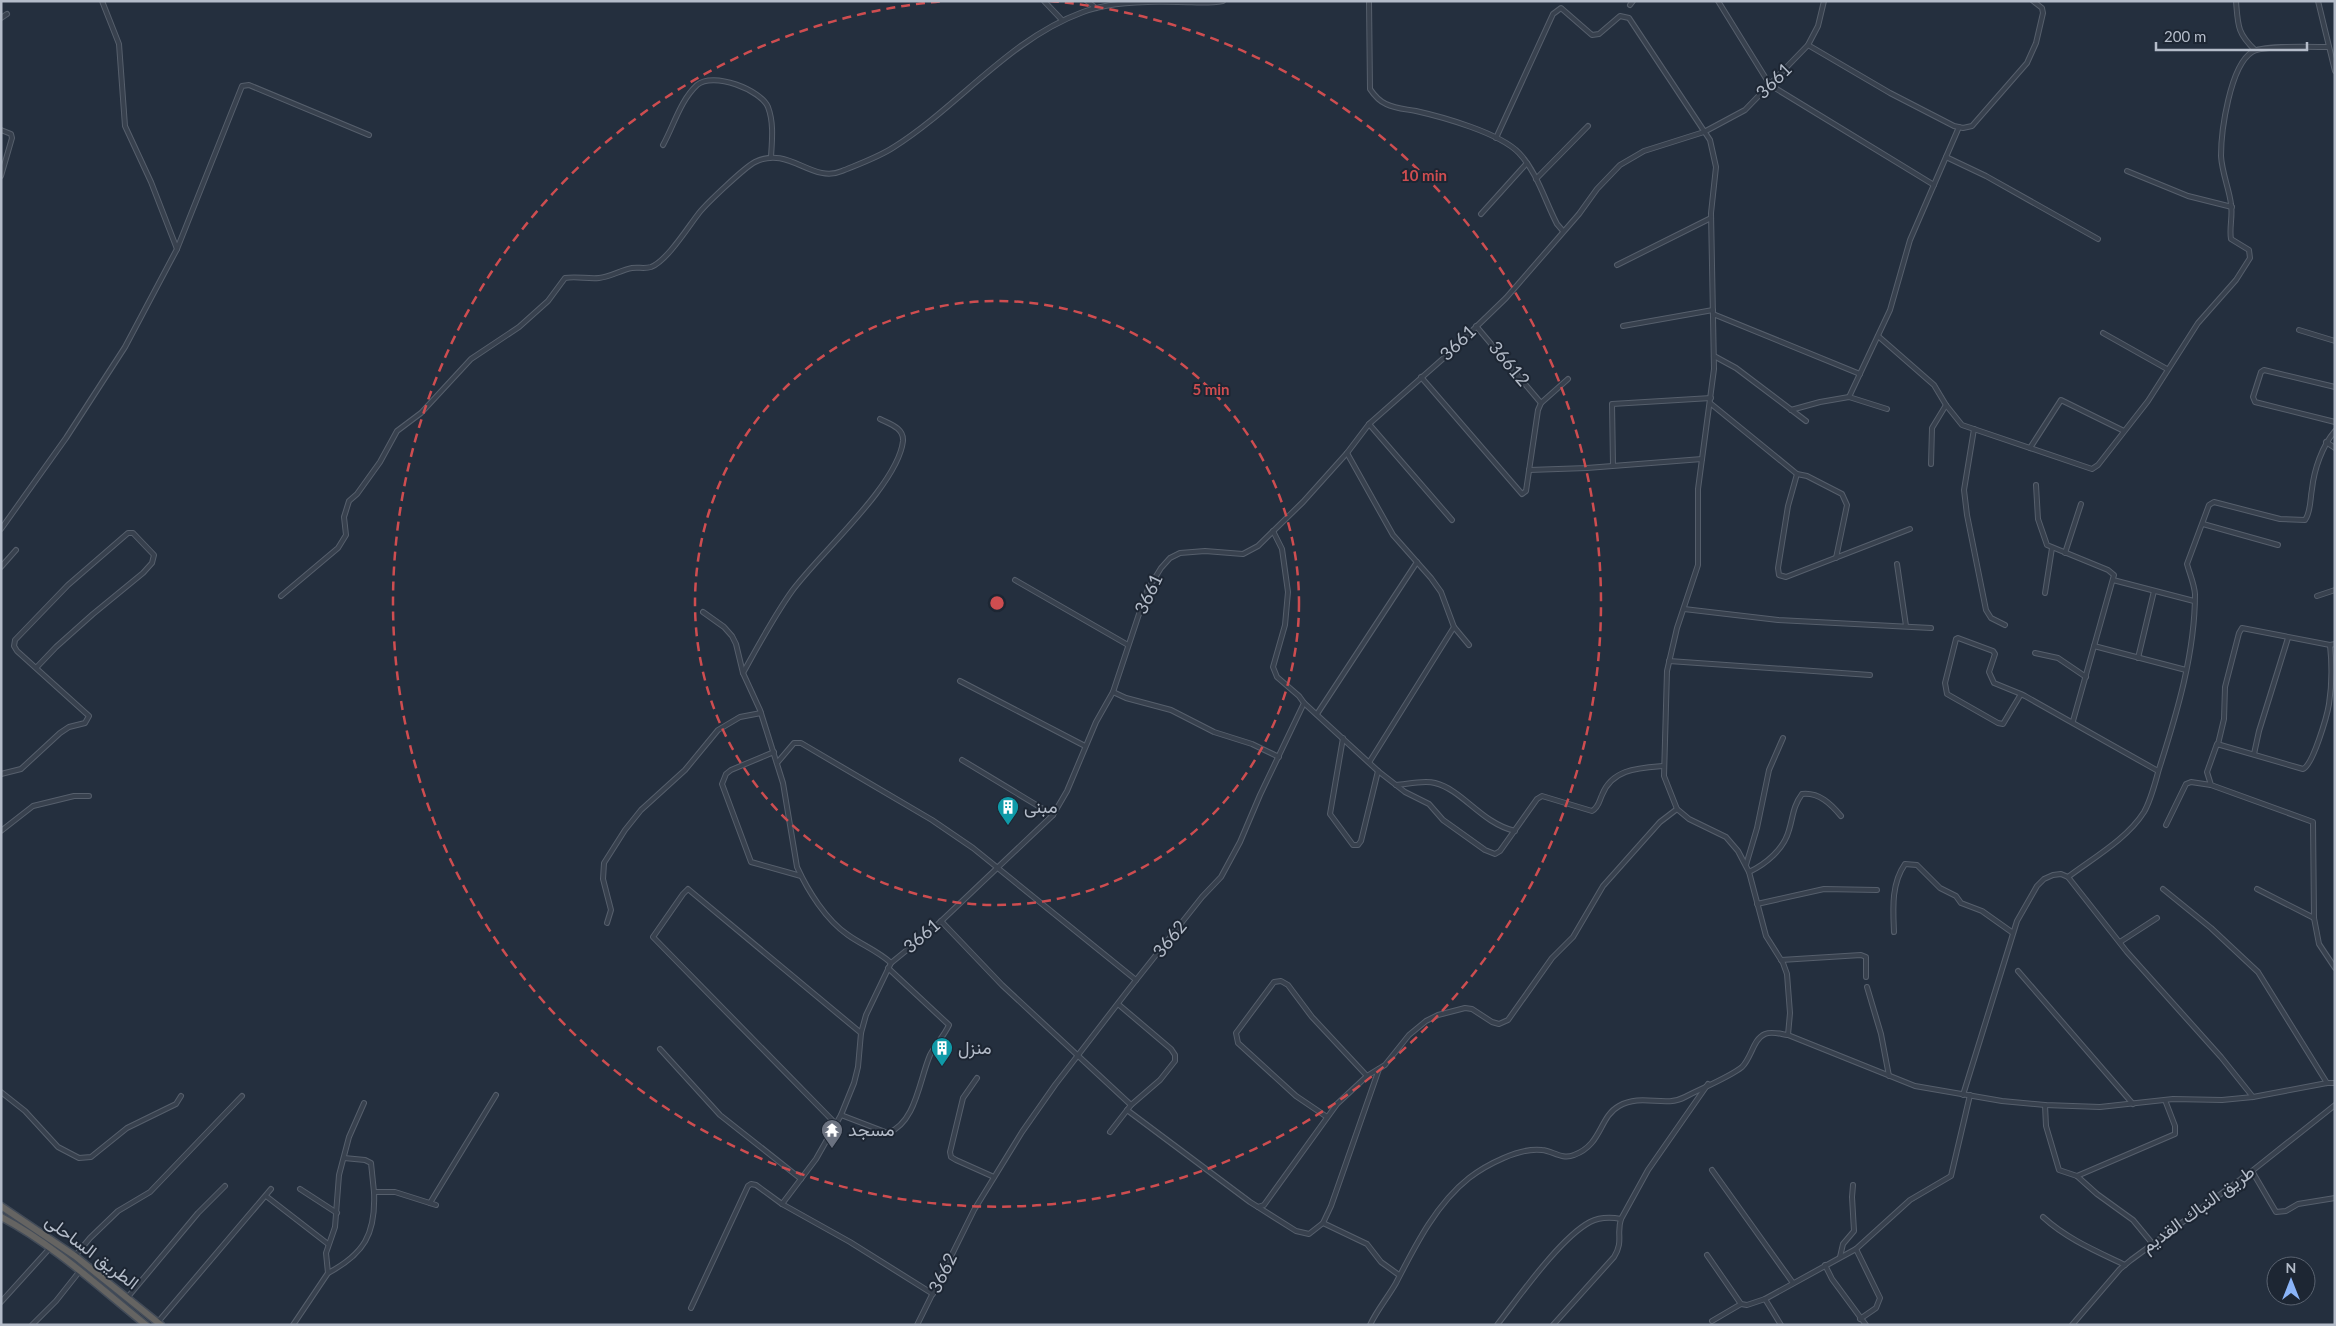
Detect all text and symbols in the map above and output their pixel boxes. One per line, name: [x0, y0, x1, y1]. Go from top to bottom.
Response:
scale bar: [2156, 20, 2307, 52]
text: 200 m: [2164, 27, 2206, 45]
street label: 3661: [1751, 58, 1796, 103]
text: 10 min: [1401, 166, 1447, 184]
street label: 3661: [1435, 320, 1480, 365]
street label: 36612: [1485, 336, 1535, 390]
text: 5 min: [1192, 380, 1230, 398]
street label: 3661: [1129, 570, 1167, 617]
centre of rings: [988, 594, 1006, 612]
building icon: مبنى: [996, 795, 1020, 826]
place label: مبنى: [1024, 795, 1058, 818]
street label: 3661: [898, 913, 944, 957]
street label: 3662: [1148, 915, 1191, 962]
building icon: منزل: [930, 1036, 954, 1067]
place label: منزل: [958, 1036, 992, 1059]
temple icon: مسجد: [820, 1118, 844, 1149]
place label: مسجد: [848, 1118, 895, 1140]
street label: طريق النباك القديم: [2137, 1160, 2259, 1258]
street label: الطريق الساحلى: [41, 1209, 144, 1294]
street label: 3662: [923, 1249, 961, 1296]
north arrow: [2266, 1256, 2316, 1306]
text: N: [2286, 1259, 2296, 1276]

